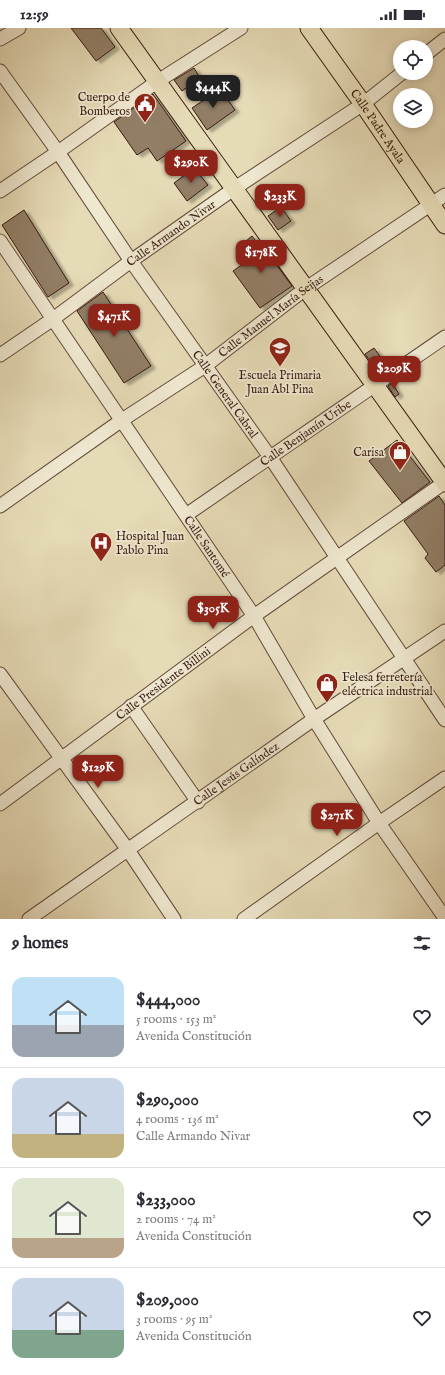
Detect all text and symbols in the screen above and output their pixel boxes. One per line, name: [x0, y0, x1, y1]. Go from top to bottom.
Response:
text: 12:59: [20, 5, 49, 24]
map controls: [393, 40, 433, 128]
button: locate: [393, 40, 433, 80]
pin: $444K: [185, 75, 241, 109]
text: $444K: [195, 79, 231, 96]
street label: Calle Padre Ayala: [347, 86, 409, 167]
button: layers: [393, 88, 433, 128]
place label: Cuerpo de Bomberos: [78, 90, 130, 119]
public building icon: Cuerpo de Bomberos: [132, 91, 158, 124]
pin: $290K: [163, 150, 219, 184]
text: $290K: [174, 154, 208, 171]
pin: $233K: [252, 184, 308, 218]
text: $233K: [264, 188, 296, 205]
street label: Calle Armando Nivar: [124, 197, 219, 270]
pin: $178K: [233, 240, 289, 274]
text: $178K: [245, 244, 277, 261]
street label: Calle Manuel María Seijas: [216, 272, 326, 361]
pin: $471K: [86, 304, 142, 338]
text: $471K: [97, 308, 131, 325]
school or university icon: Escuela Primaria Juan Abl Pina: [267, 335, 293, 368]
street label: Calle General Cabral: [189, 348, 262, 442]
pin: $209K: [366, 356, 422, 390]
text: $209K: [377, 360, 411, 377]
place label: Escuela Primaria Juan Abl Pina: [239, 368, 322, 398]
street label: Calle Benjamín Uribe: [257, 396, 355, 470]
shop icon: Carisa: [387, 439, 413, 472]
place label: Carisa: [353, 445, 385, 460]
street label: Calle Santomé: [180, 513, 233, 581]
place label: Hospital Juan Pablo Pina: [116, 529, 185, 558]
hospital icon: Hospital Juan Pablo Pina: [88, 530, 114, 563]
pin: $305K: [185, 596, 241, 630]
text: $305K: [197, 600, 229, 617]
street label: Calle Presidente Billini: [113, 644, 214, 724]
place label: Felesa ferretería eléctrica industrial: [342, 670, 433, 699]
shop icon: Felesa ferretería eléctrica industrial: [314, 671, 340, 704]
street label: Calle Jesús Galíndez: [191, 739, 282, 809]
pin: $129K: [70, 755, 126, 789]
text: $129K: [81, 759, 115, 776]
pin: $271K: [309, 803, 365, 837]
text: $271K: [320, 807, 354, 824]
icon: filters: [411, 932, 433, 954]
text: 9 homes: [12, 933, 68, 954]
text: $444,000: [136, 990, 200, 1011]
icon: home: [44, 993, 92, 1041]
icon: heart: [411, 1006, 433, 1028]
text: 5 rooms · 153 m²: [136, 1011, 216, 1028]
text: Avenida Constitución: [136, 1028, 252, 1045]
text: $290,000: [136, 1090, 199, 1111]
icon: home: [44, 1094, 92, 1142]
icon: heart: [411, 1107, 433, 1129]
text: 4 rooms · 136 m²: [136, 1111, 219, 1128]
text: Calle Armando Nivar: [136, 1128, 250, 1145]
text: $233,000: [136, 1190, 196, 1211]
icon: home: [44, 1194, 92, 1242]
icon: heart: [411, 1207, 433, 1229]
text: 2 rooms · 74 m²: [136, 1211, 216, 1228]
text: Avenida Constitución: [136, 1228, 252, 1245]
text: $209,000: [136, 1290, 199, 1311]
icon: home: [44, 1294, 92, 1342]
icon: heart: [411, 1307, 433, 1329]
text: 3 rooms · 95 m²: [136, 1311, 213, 1328]
text: Avenida Constitución: [136, 1328, 252, 1345]

